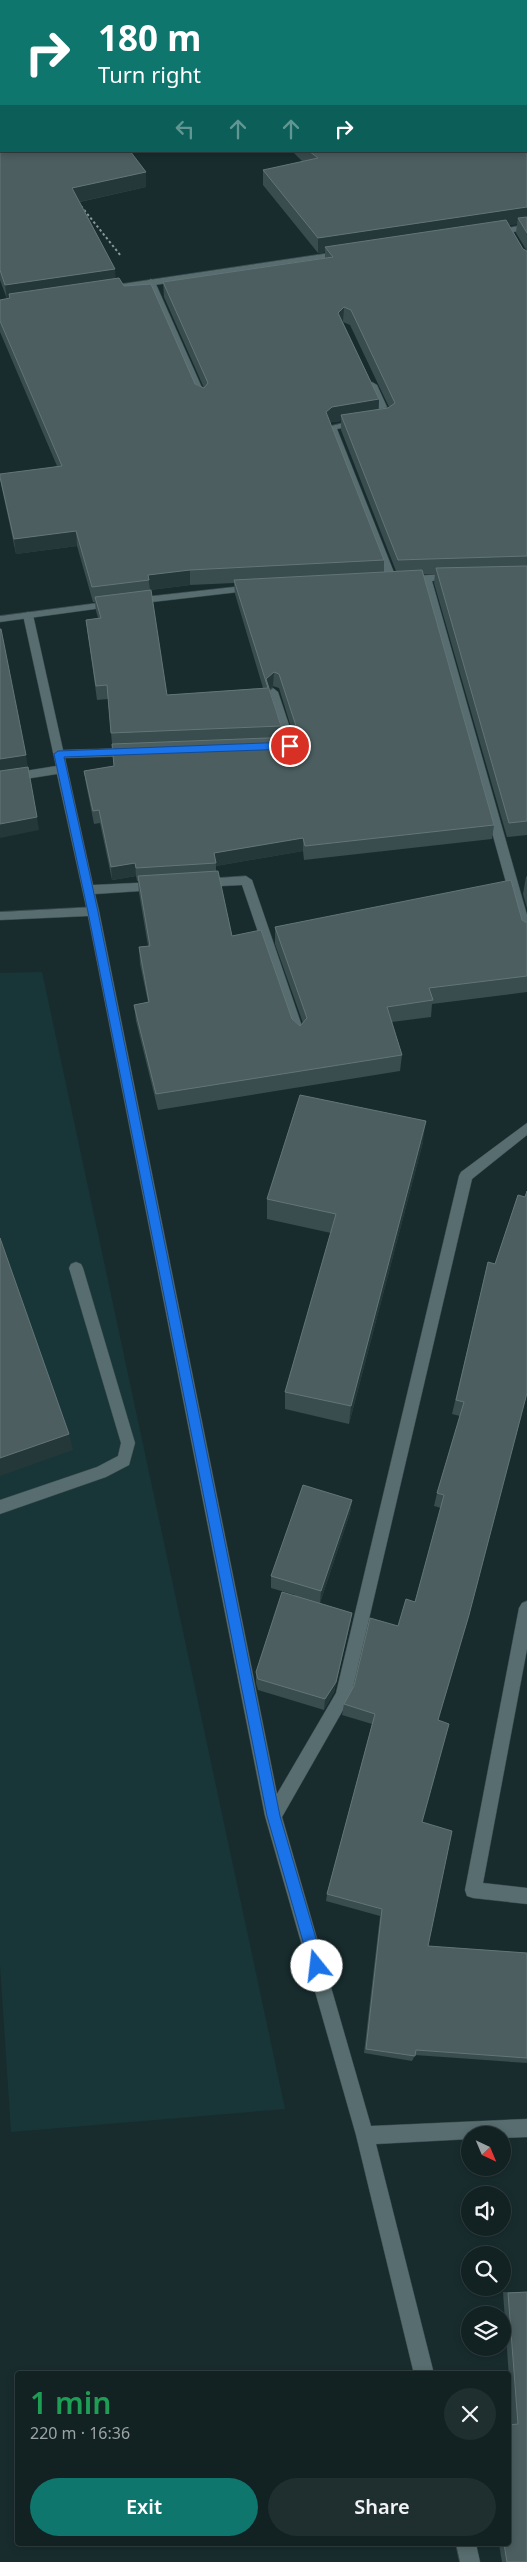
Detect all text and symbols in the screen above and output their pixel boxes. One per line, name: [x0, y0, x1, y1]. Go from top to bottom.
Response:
text: 180 m: [98, 14, 201, 61]
icon: right: [15, 20, 80, 85]
text: Turn right: [98, 59, 201, 89]
icon: left: [171, 115, 199, 143]
icon: ahead: [224, 115, 252, 143]
icon: ahead: [277, 115, 305, 143]
icon: right: [330, 115, 358, 143]
pin: [269, 725, 311, 767]
icon: arrive: [276, 732, 304, 760]
position arrow: [290, 1939, 342, 1991]
north arrow: [461, 2126, 511, 2176]
map controls: [461, 2126, 511, 2356]
button: sound: [461, 2186, 511, 2236]
button: search: [461, 2246, 511, 2296]
button: layers: [461, 2306, 511, 2356]
text: 1 min: [30, 2382, 111, 2423]
button: close: [444, 2388, 496, 2440]
text: 220 m · 16:36: [30, 2422, 130, 2444]
button: Exit: [30, 2478, 258, 2536]
button: Share: [268, 2478, 496, 2536]

